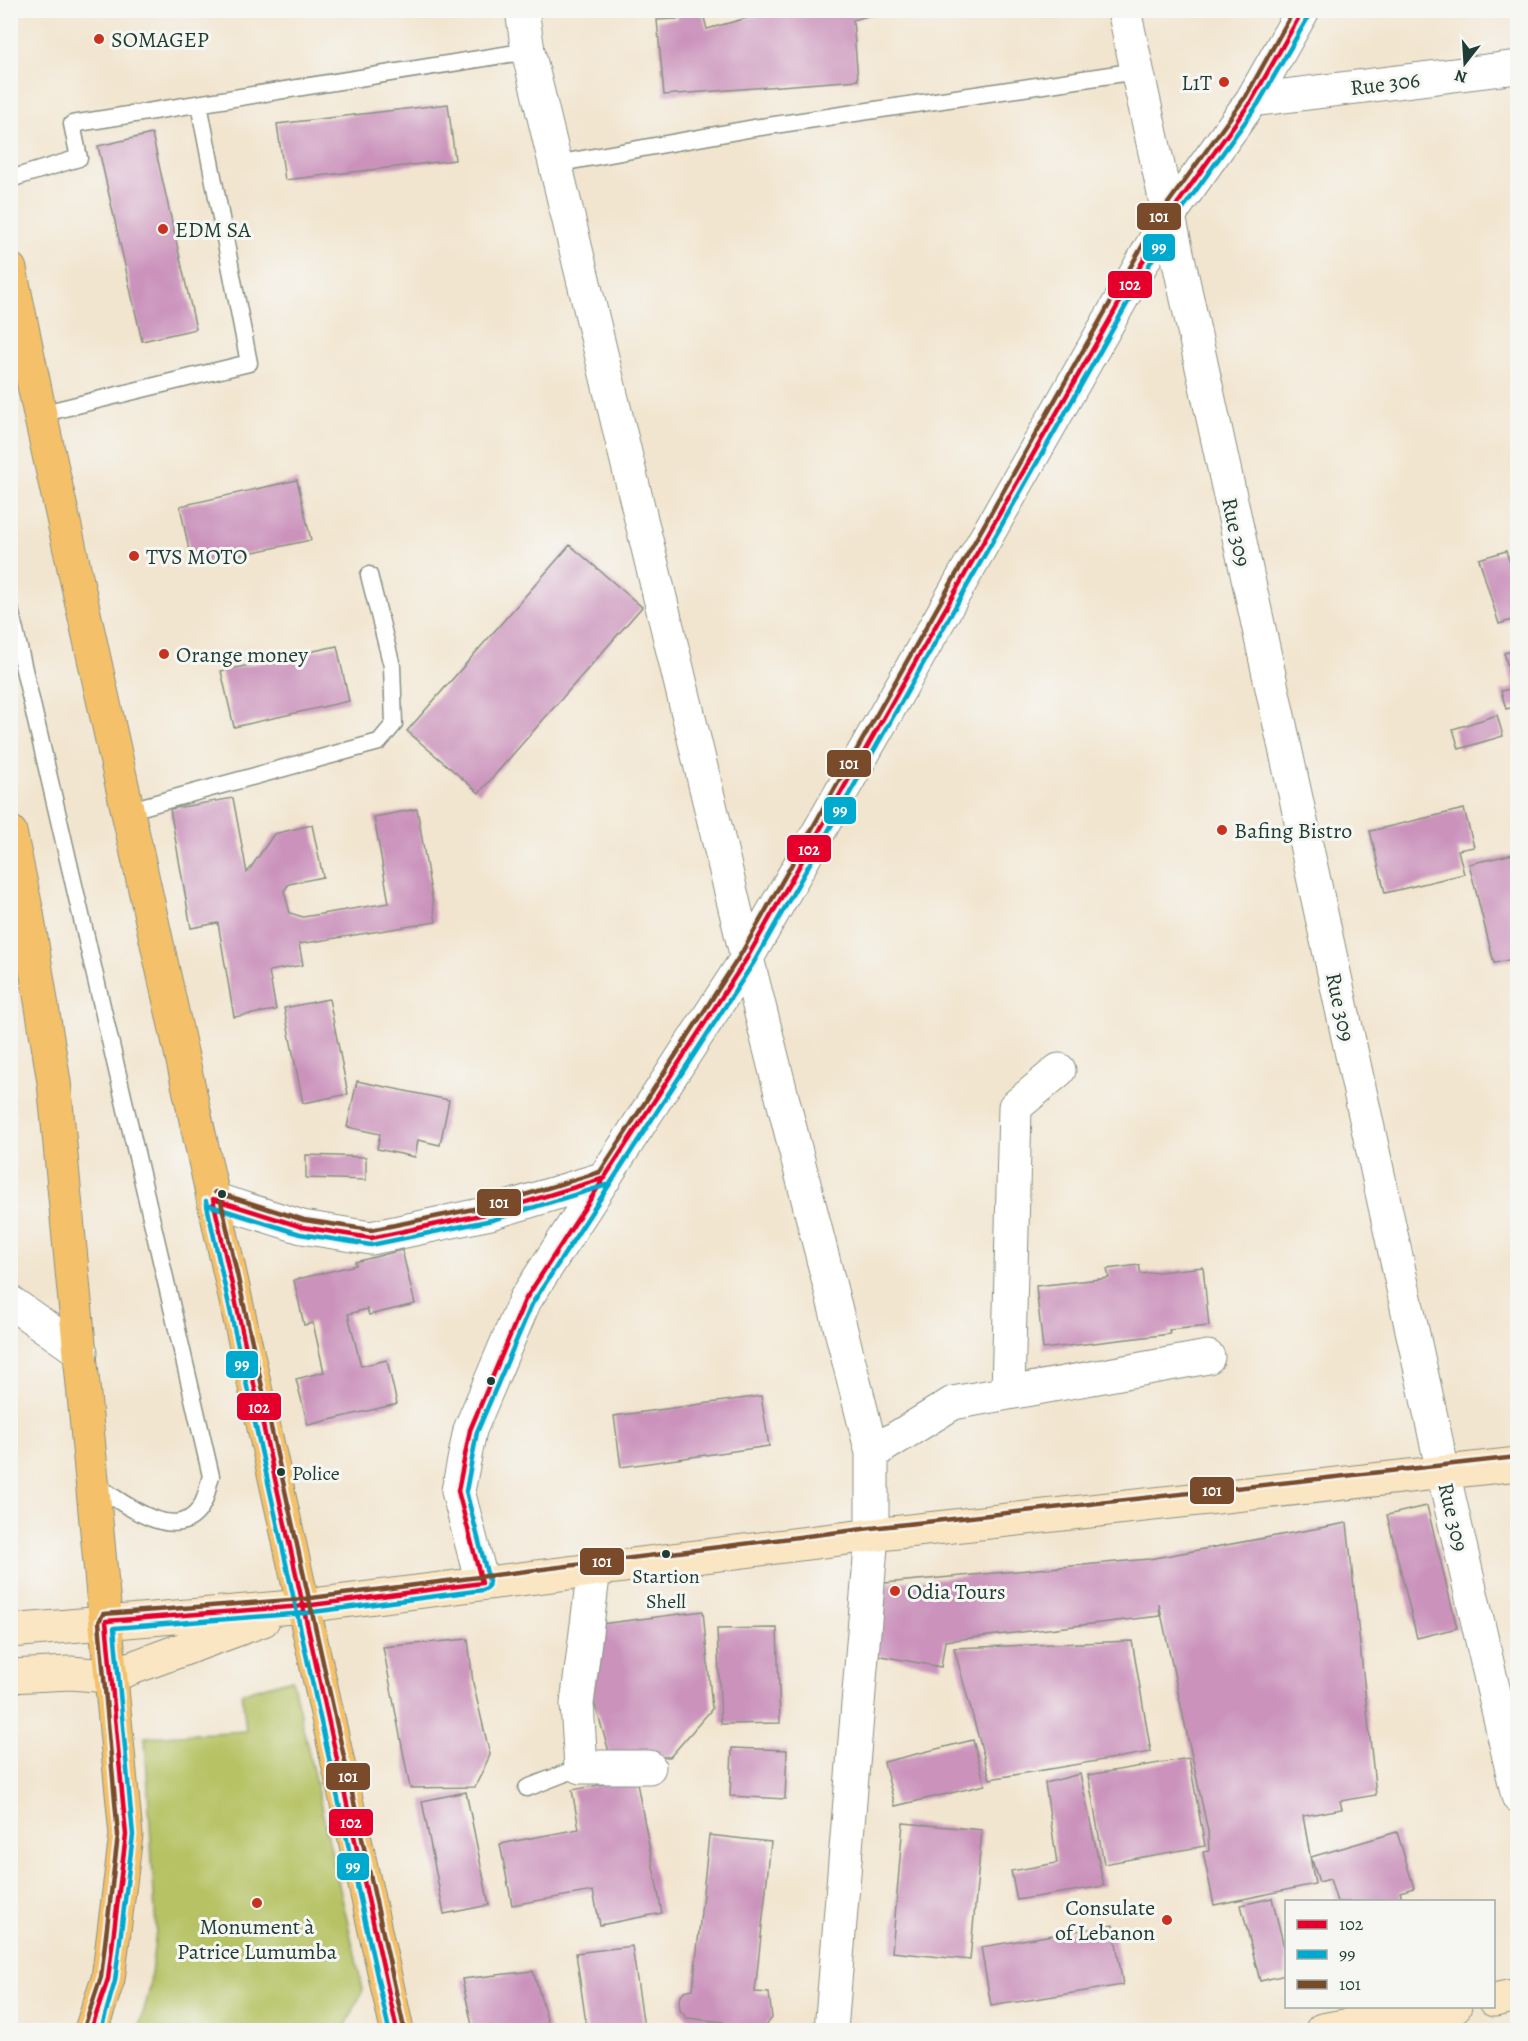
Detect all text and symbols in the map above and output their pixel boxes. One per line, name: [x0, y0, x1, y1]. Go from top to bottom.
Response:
place label: SOMAGEP: [111, 25, 209, 55]
marker: SOMAGEP: [92, 32, 106, 46]
north arrow: [1435, 33, 1495, 93]
text: N: [1452, 64, 1470, 89]
street label: Rue 306: [1349, 65, 1422, 103]
place label: L1T: [1181, 68, 1212, 98]
marker: L1T: [1217, 75, 1231, 89]
line badge: 101: [1136, 202, 1182, 231]
text: 101: [1149, 206, 1169, 228]
place label: EDM SA: [175, 215, 252, 245]
marker: EDM SA: [156, 222, 170, 236]
line badge: 99: [1142, 233, 1176, 262]
text: 99: [1152, 237, 1166, 259]
line badge: 102: [1107, 270, 1153, 299]
text: 102: [1119, 274, 1141, 296]
street label: Rue 309: [1214, 495, 1258, 569]
place label: TVS MOTO: [146, 542, 247, 572]
marker: TVS MOTO: [127, 549, 141, 563]
place label: Orange money: [176, 640, 308, 670]
marker: Orange money: [157, 647, 171, 661]
line badge: 101: [826, 749, 872, 778]
text: 101: [839, 753, 859, 775]
line badge: 99: [823, 796, 857, 825]
text: 99: [833, 800, 847, 822]
place label: Bafing Bistro: [1234, 816, 1352, 846]
marker: Bafing Bistro: [1215, 823, 1229, 837]
line badge: 102: [786, 834, 832, 863]
text: 102: [798, 839, 820, 861]
street label: Rue 309: [1318, 970, 1362, 1044]
unlabelled marker: [216, 1188, 228, 1200]
line badge: 101: [476, 1188, 522, 1217]
text: 101: [489, 1192, 509, 1214]
line badge: 99: [225, 1350, 259, 1379]
text: 99: [235, 1354, 249, 1376]
unlabelled marker: [485, 1375, 497, 1387]
line badge: 102: [236, 1392, 282, 1421]
text: 102: [248, 1397, 270, 1419]
place label: Police: [292, 1460, 340, 1487]
marker: Police: [275, 1466, 287, 1478]
line badge: 101: [1189, 1476, 1235, 1505]
text: 101: [1202, 1480, 1222, 1502]
street label: Rue 309: [1431, 1480, 1475, 1555]
line badge: 101: [579, 1547, 625, 1576]
marker: Startion Shell: [660, 1548, 672, 1560]
text: 101: [592, 1551, 612, 1573]
place label: Startion Shell: [632, 1563, 700, 1615]
place label: Odia Tours: [907, 1577, 1006, 1607]
marker: Odia Tours: [888, 1584, 902, 1598]
line badge: 101: [325, 1762, 371, 1791]
text: 101: [338, 1766, 358, 1788]
line badge: 102: [328, 1808, 374, 1837]
text: 102: [340, 1812, 362, 1834]
line badge: 99: [336, 1852, 370, 1881]
text: 99: [346, 1856, 360, 1878]
place label: Consulate of Lebanon: [1055, 1893, 1155, 1948]
marker: Monument à Patrice Lumumba: [250, 1896, 264, 1910]
legend: [1285, 1900, 1495, 2008]
place label: Monument à Patrice Lumumba: [177, 1912, 338, 1967]
text: 102: [1339, 1912, 1364, 1936]
marker: Consulate of Lebanon: [1160, 1913, 1174, 1927]
text: 99: [1339, 1942, 1355, 1966]
text: 101: [1339, 1972, 1361, 1996]

